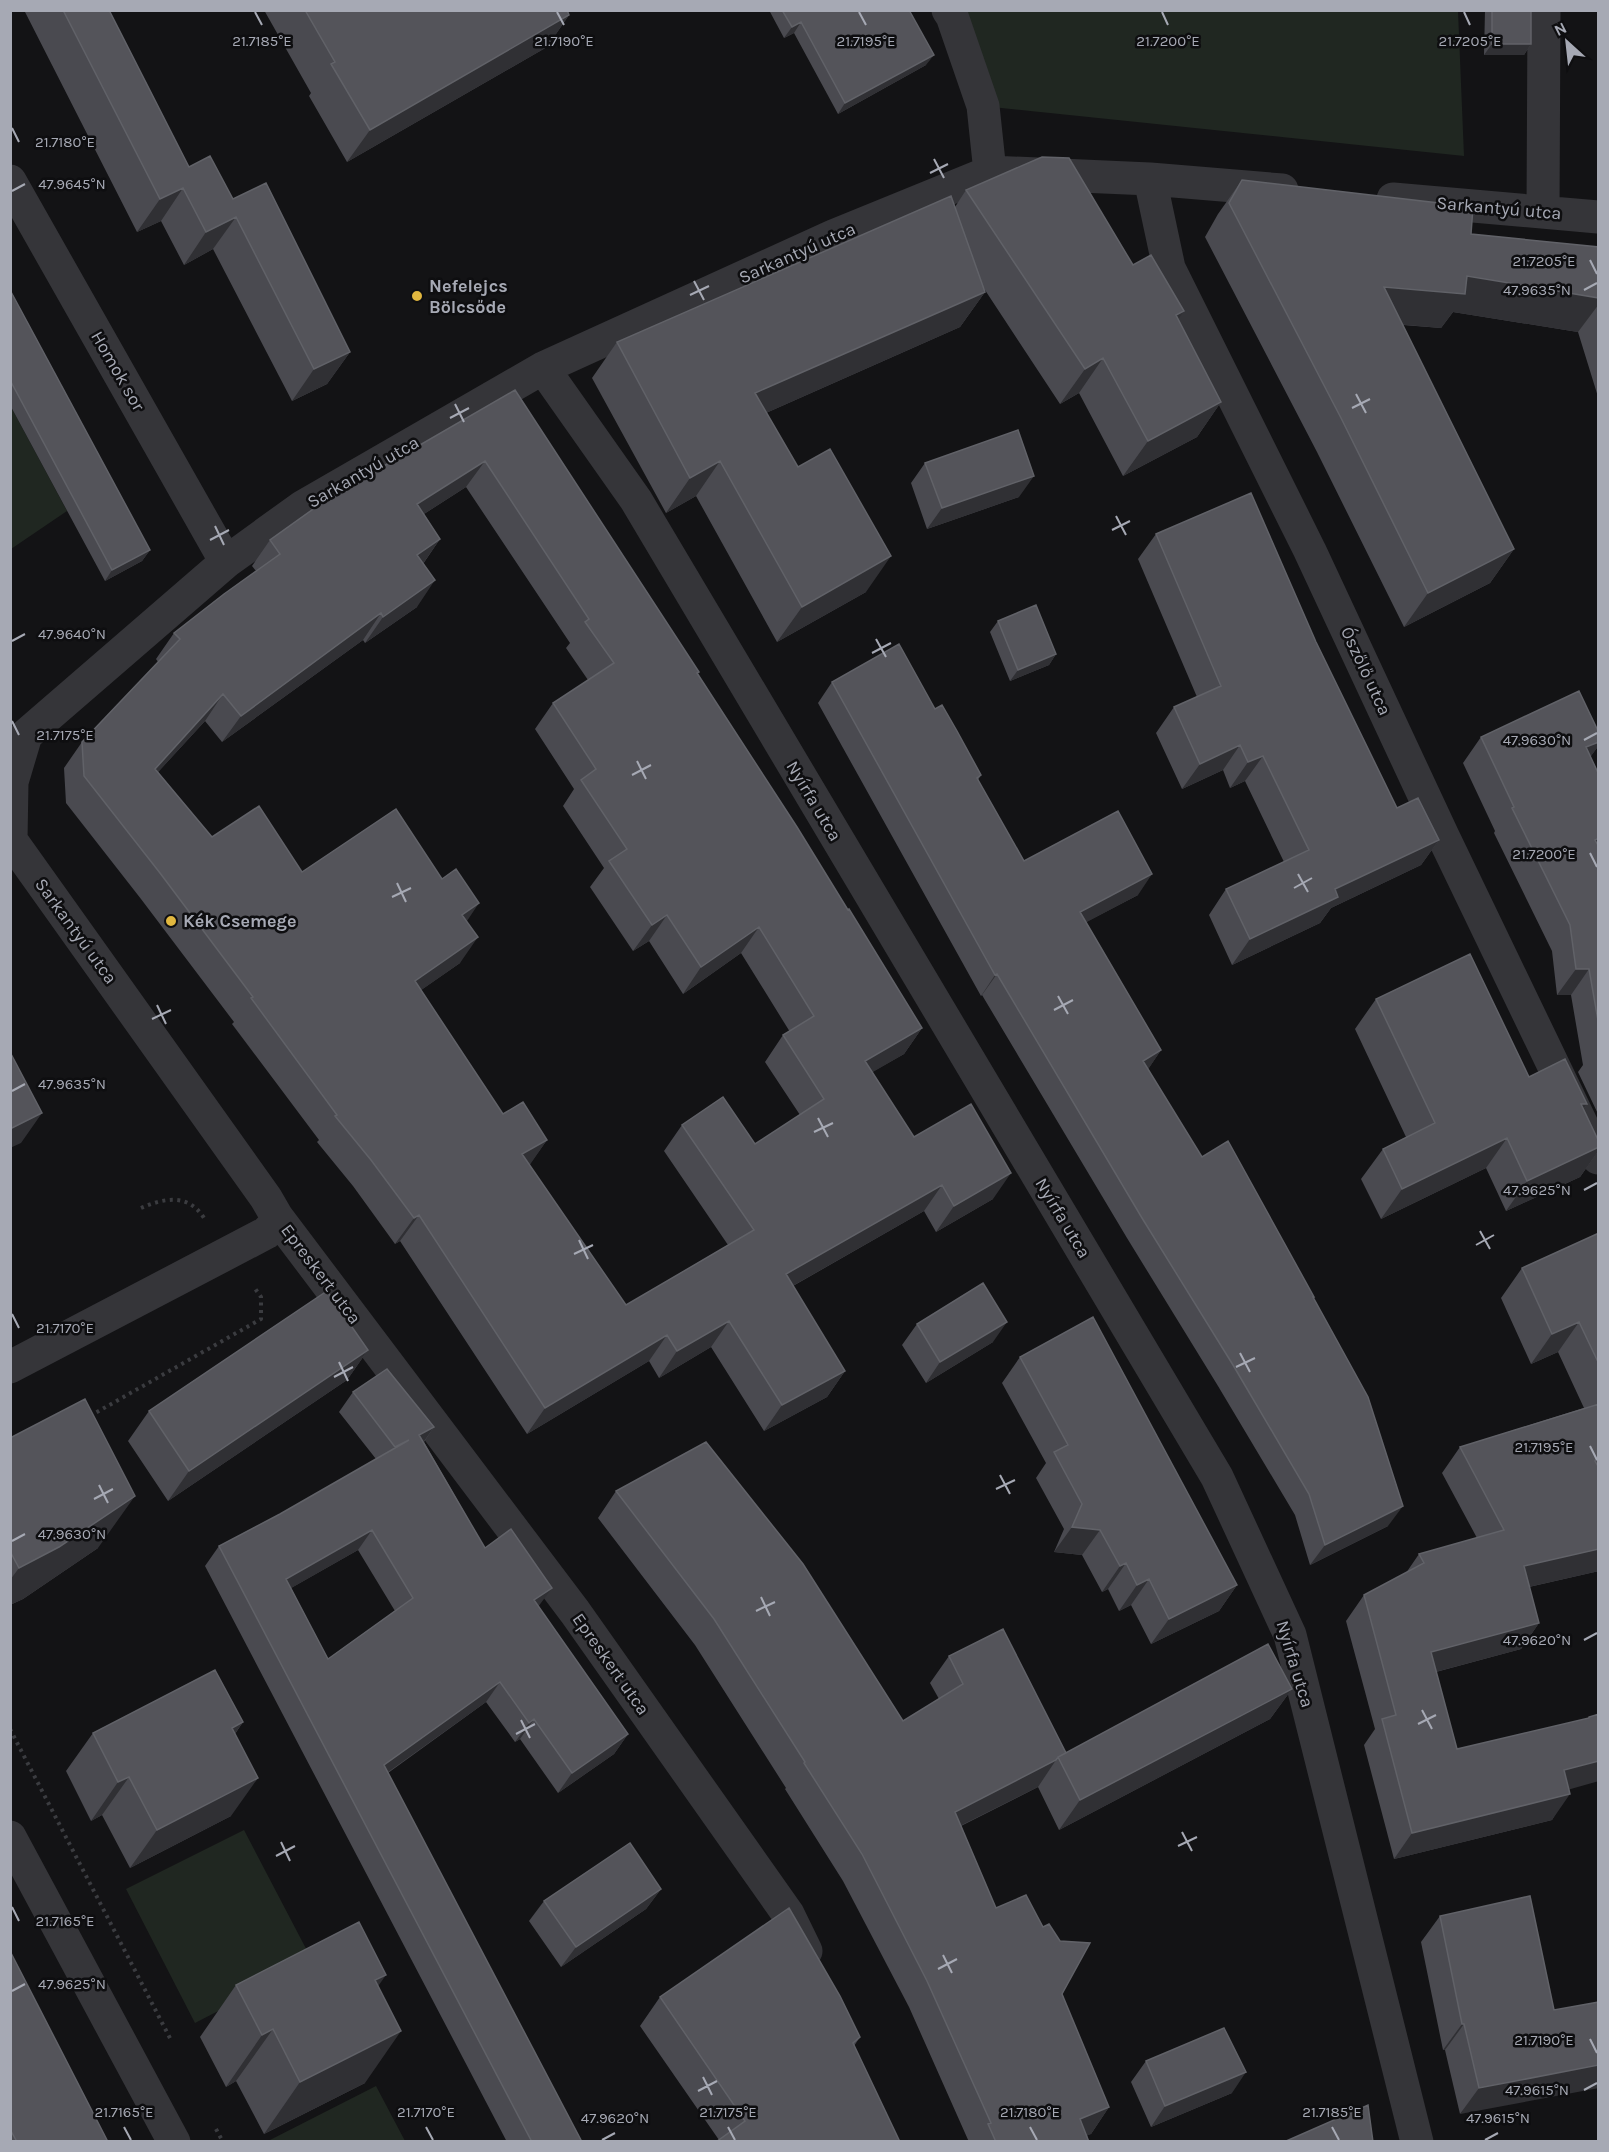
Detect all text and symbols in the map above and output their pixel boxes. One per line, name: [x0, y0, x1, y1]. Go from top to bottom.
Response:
north arrow: [1537, 12, 1597, 72]
text: N: [1551, 18, 1570, 40]
text: 21.7185°E: [232, 32, 292, 50]
text: 21.7190°E: [534, 32, 594, 50]
text: 21.7195°E: [836, 32, 896, 50]
text: 21.7200°E: [1136, 32, 1200, 50]
text: 21.7205°E: [1439, 32, 1501, 50]
text: 21.7180°E: [35, 133, 95, 151]
text: 47.9645°N: [38, 175, 106, 193]
street label: Sarkantyú utca: [1436, 192, 1562, 224]
street label: Sarkantyú utca: [735, 217, 859, 289]
text: 21.7205°E: [1513, 252, 1575, 270]
place label: Nefelejcs Bölcsőde: [429, 275, 508, 318]
text: 47.9635°N: [1503, 281, 1571, 299]
marker: Nefelejcs Bölcsőde: [410, 289, 424, 303]
street label: Homok sor: [86, 327, 150, 415]
street label: Sarkantyú utca: [303, 431, 423, 513]
street label: Ószőlő utca: [1336, 623, 1397, 719]
text: 47.9640°N: [38, 625, 106, 643]
text: 21.7175°E: [36, 726, 94, 744]
text: 47.9630°N: [1503, 731, 1571, 749]
street label: Nyírfa utca: [781, 757, 847, 845]
text: 21.7200°E: [1512, 845, 1576, 863]
street label: Sarkantyú utca: [30, 874, 122, 988]
place label: Kék Csemege: [183, 910, 297, 932]
marker: Kék Csemege: [164, 914, 178, 928]
text: 47.9635°N: [38, 1075, 106, 1093]
street label: Nyírfa utca: [1030, 1174, 1096, 1262]
text: 47.9625°N: [1503, 1181, 1571, 1199]
street label: Epreskert utca: [276, 1220, 366, 1328]
text: 21.7170°E: [36, 1319, 94, 1337]
text: 21.7195°E: [1514, 1438, 1574, 1456]
text: 47.9630°N: [38, 1525, 106, 1543]
street label: Epreskert utca: [568, 1609, 654, 1719]
street label: Nyírfa utca: [1271, 1618, 1319, 1710]
text: 47.9620°N: [1503, 1631, 1571, 1649]
text: 21.7165°E: [36, 1912, 94, 1930]
text: 47.9625°N: [38, 1975, 106, 1993]
text: 21.7190°E: [1514, 2031, 1574, 2049]
text: 47.9615°N: [1505, 2081, 1569, 2099]
text: 21.7165°E: [95, 2103, 153, 2121]
text: 21.7170°E: [397, 2103, 455, 2121]
text: 21.7175°E: [699, 2103, 757, 2121]
text: 21.7180°E: [1000, 2103, 1060, 2121]
text: 21.7185°E: [1302, 2103, 1362, 2121]
text: 47.9620°N: [581, 2109, 649, 2127]
text: 47.9615°N: [1466, 2109, 1530, 2127]

